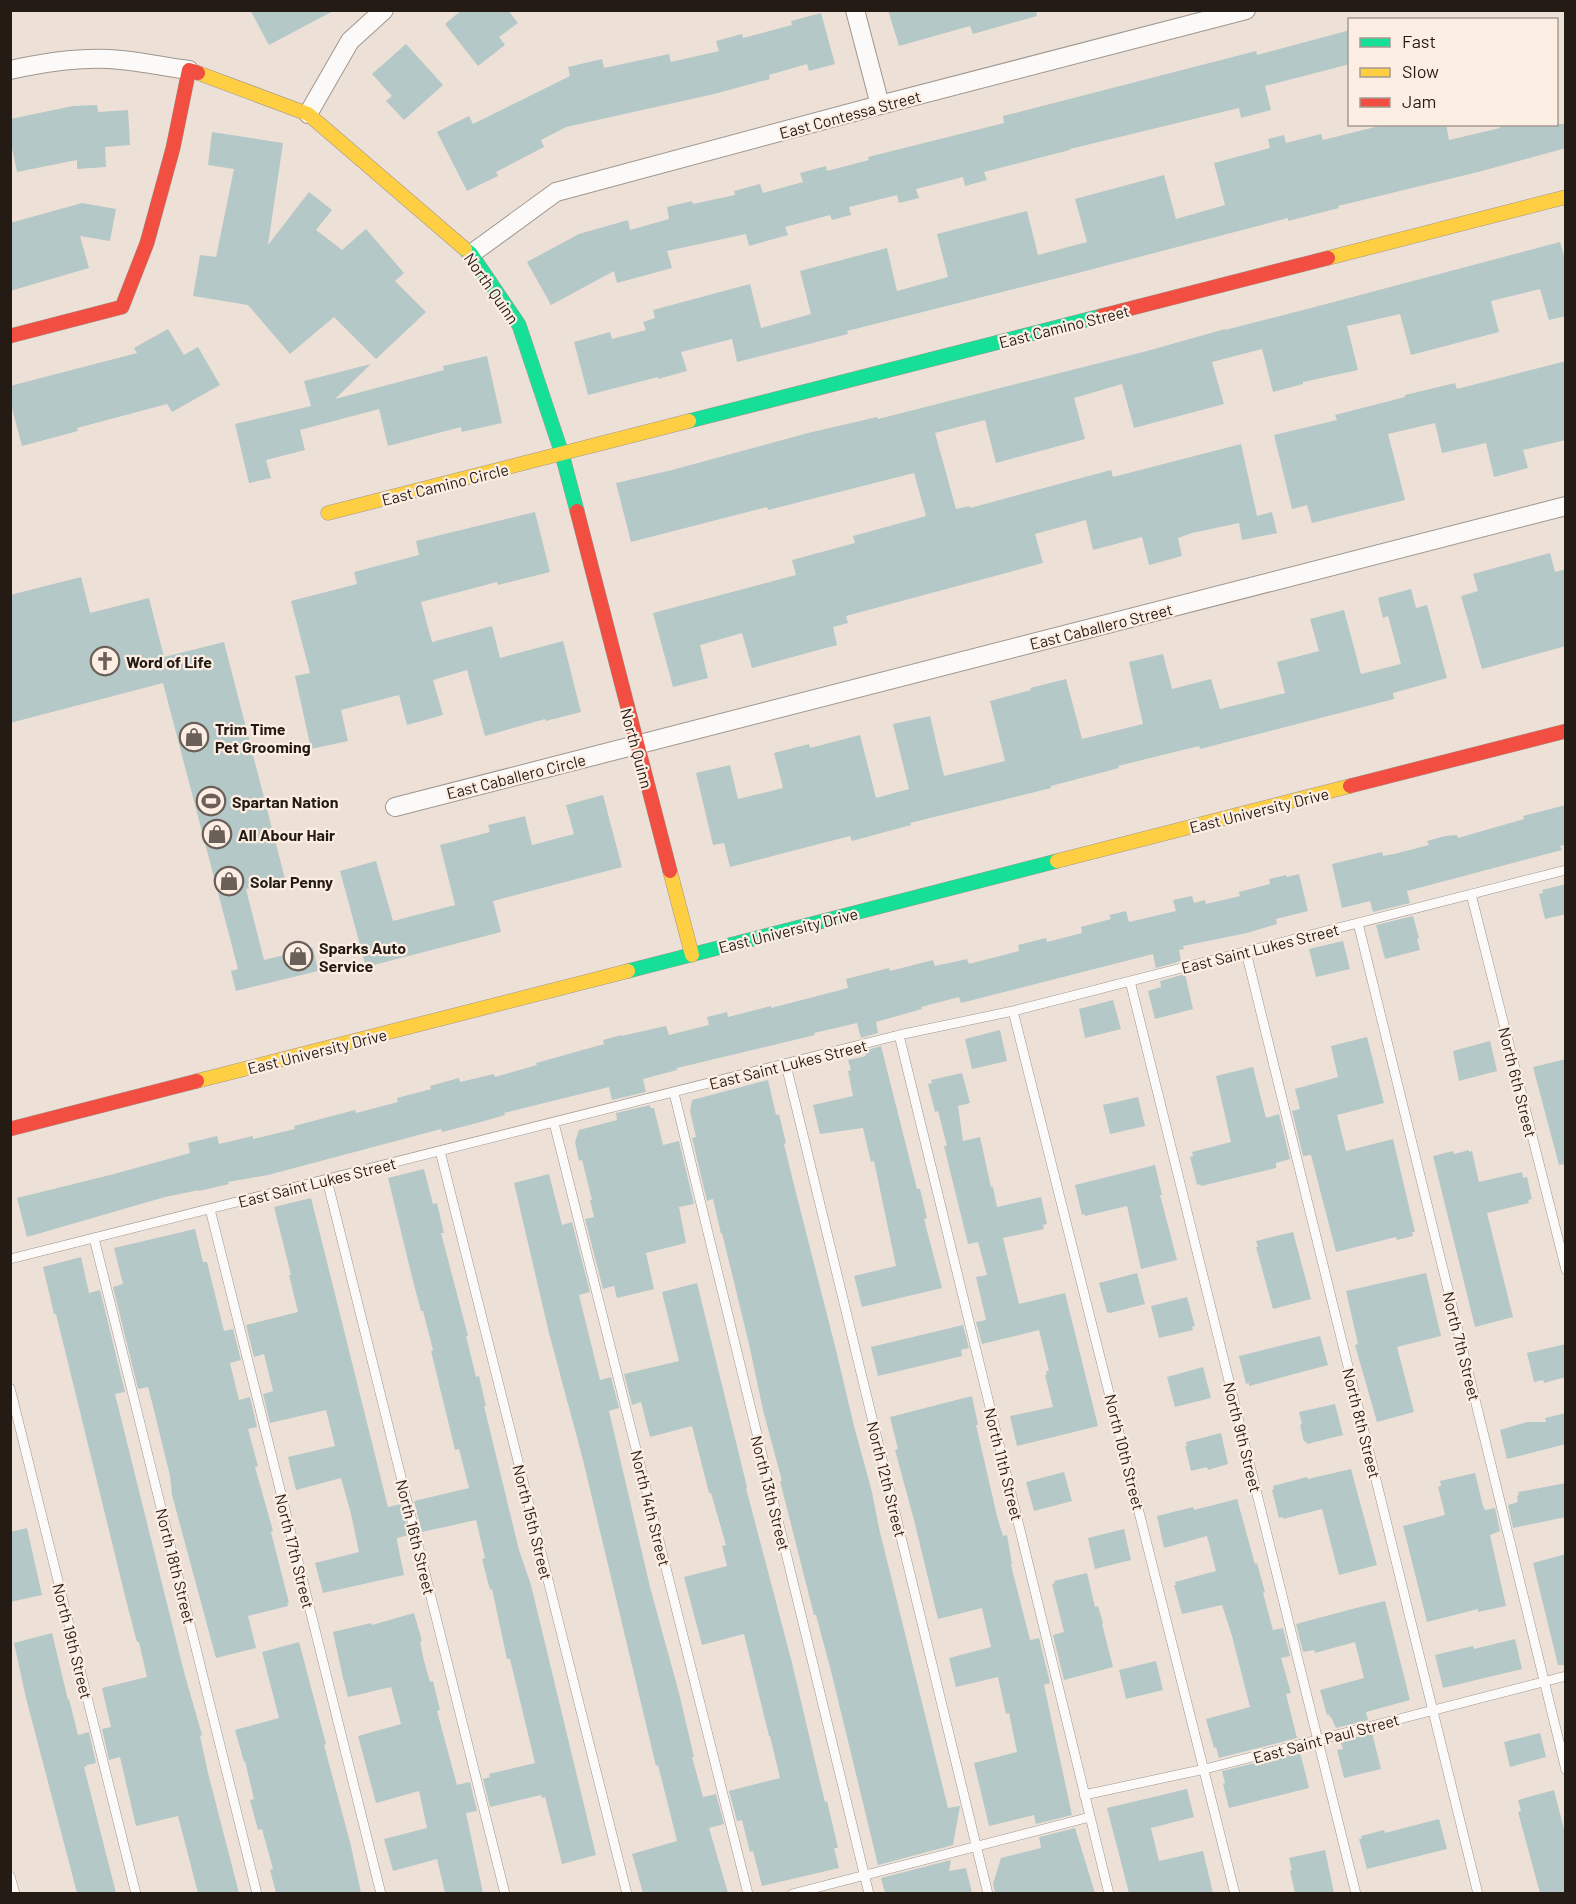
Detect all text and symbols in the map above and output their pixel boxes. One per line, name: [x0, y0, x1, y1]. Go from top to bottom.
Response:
legend: [1348, 18, 1558, 126]
text: Fast: [1402, 30, 1436, 52]
text: Slow: [1402, 60, 1439, 82]
street label: East Contessa Street: [777, 86, 923, 142]
text: Jam: [1402, 90, 1436, 112]
street label: North Quinn: [461, 249, 523, 327]
street label: East Camino Street: [997, 301, 1131, 351]
street label: East Camino Circle: [380, 459, 510, 509]
street label: East Caballero Street: [1028, 599, 1174, 653]
church icon: Word of Life: [89, 645, 121, 677]
place label: Word of Life: [126, 652, 212, 671]
street label: North Quinn: [617, 706, 657, 790]
place label: Trim Time Pet Grooming: [215, 719, 311, 756]
shop icon: Trim Time Pet Grooming: [178, 721, 210, 753]
street label: East Caballero Circle: [444, 749, 588, 803]
street label: East University Drive: [1187, 783, 1331, 837]
sports icon: Spartan Nation: [195, 785, 227, 817]
place label: Spartan Nation: [232, 792, 339, 811]
shop icon: All Abour Hair: [201, 818, 233, 850]
place label: All Abour Hair: [238, 825, 335, 844]
shop icon: Solar Penny: [213, 865, 245, 897]
place label: Solar Penny: [250, 872, 333, 891]
street label: East University Drive: [716, 903, 860, 957]
street label: East Saint Lukes Street: [1179, 919, 1341, 977]
place label: Sparks Auto Service: [319, 938, 406, 975]
shop icon: Sparks Auto Service: [282, 940, 314, 972]
street label: East University Drive: [245, 1024, 389, 1078]
street label: North 6th Street: [1495, 1025, 1541, 1139]
street label: East Saint Lukes Street: [707, 1035, 869, 1093]
street label: East Saint Lukes Street: [236, 1153, 398, 1211]
street label: North 7th Street: [1439, 1289, 1485, 1403]
street label: North 8th Street: [1339, 1366, 1385, 1480]
street label: North 9th Street: [1220, 1380, 1266, 1494]
street label: North 10th Street: [1101, 1392, 1149, 1512]
street label: North 11th Street: [981, 1406, 1027, 1522]
street label: North 12th Street: [863, 1419, 911, 1539]
street label: North 13th Street: [747, 1433, 795, 1553]
street label: North 14th Street: [627, 1448, 675, 1568]
street label: North 15th Street: [509, 1462, 557, 1582]
street label: North 16th Street: [392, 1477, 440, 1597]
street label: North 17th Street: [272, 1492, 318, 1610]
street label: North 18th Street: [152, 1506, 200, 1626]
street label: North 19th Street: [49, 1581, 97, 1701]
street label: East Saint Paul Street: [1251, 1709, 1401, 1767]

